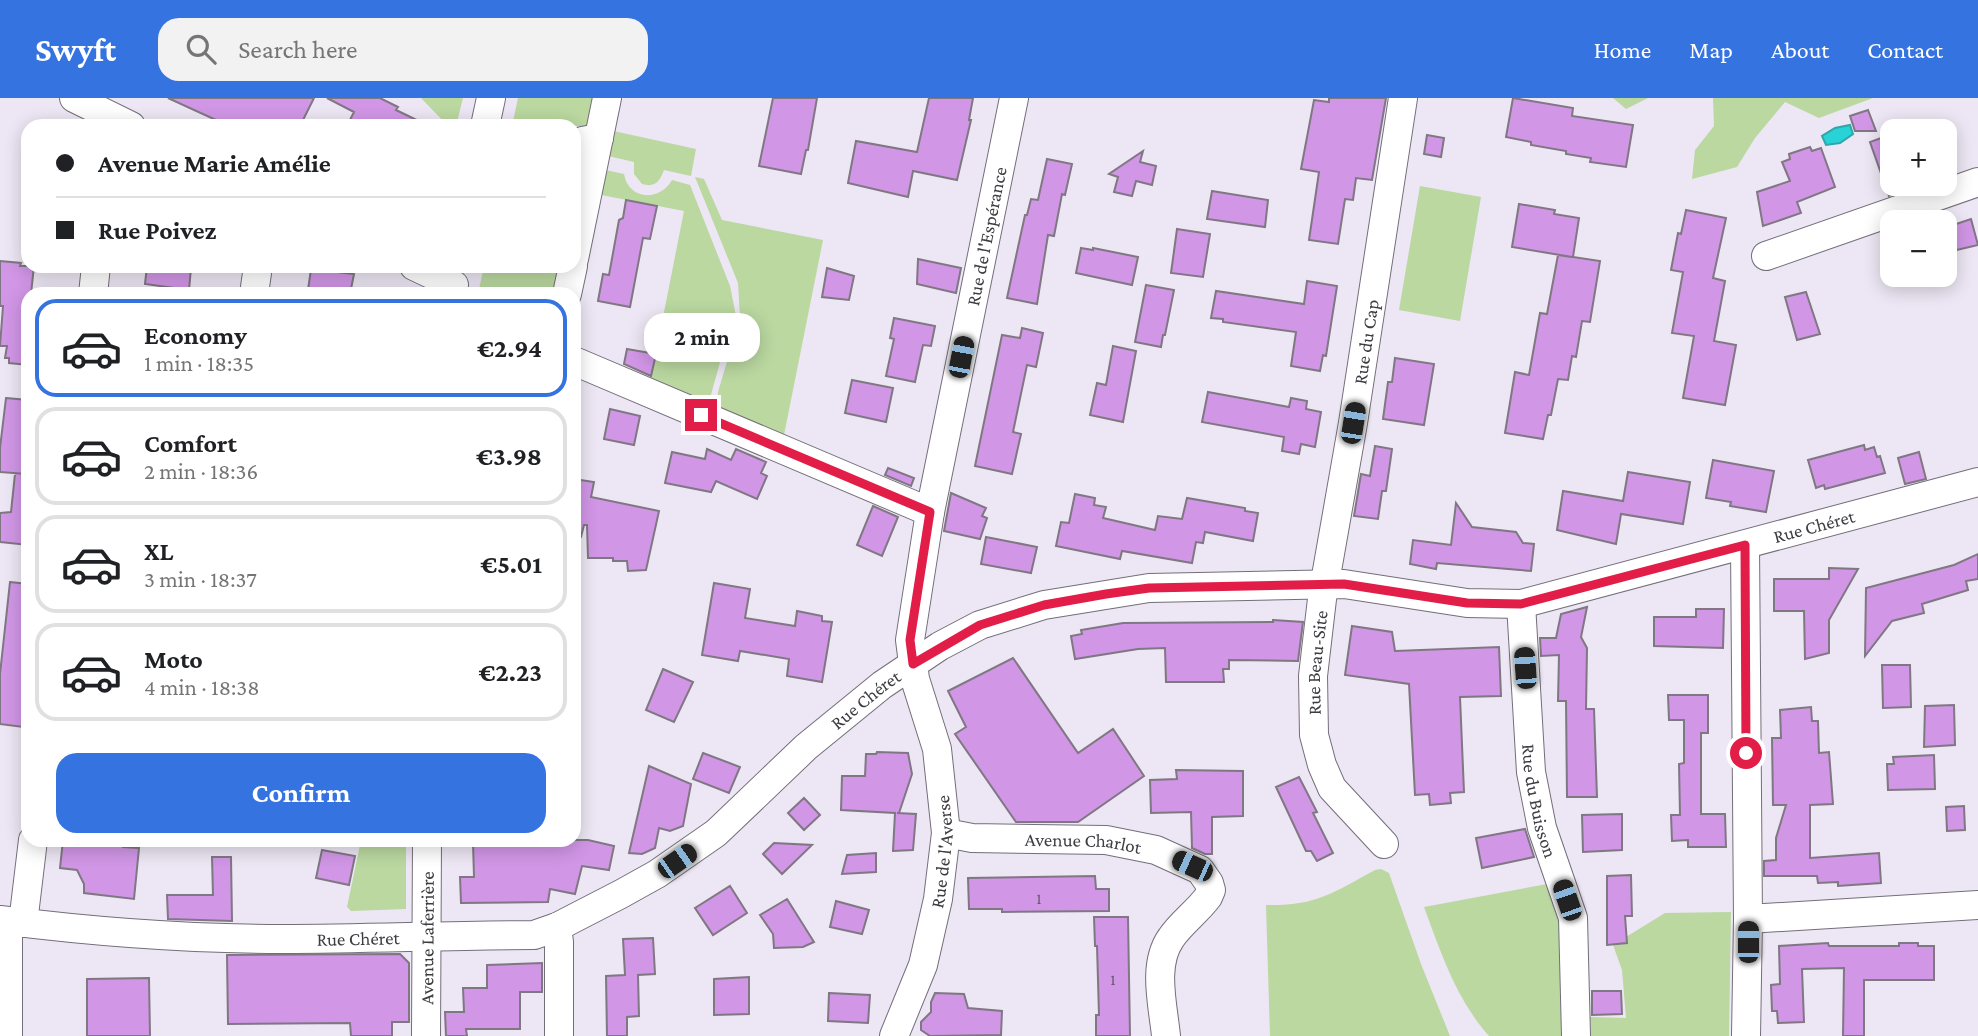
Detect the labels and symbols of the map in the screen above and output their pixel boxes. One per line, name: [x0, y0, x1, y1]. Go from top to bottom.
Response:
street label: Rue de l'Espérance: [962, 165, 1011, 308]
street label: Rue du Cap: [1349, 298, 1383, 386]
callout: 2 min: [643, 314, 759, 362]
car: [947, 334, 976, 380]
route end: [685, 399, 717, 431]
car: [1340, 401, 1367, 445]
street label: Rue Chéret: [1771, 505, 1858, 547]
street label: Rue Beau-Site: [1303, 609, 1332, 715]
car: [1514, 646, 1537, 690]
street label: Rue Chéret: [827, 665, 905, 734]
route start: [1730, 737, 1762, 769]
street label: Rue du Buisson: [1518, 743, 1561, 861]
street label: Rue de l'Averse: [926, 794, 957, 910]
street label: Avenue Charlot: [1025, 829, 1144, 858]
car: [654, 840, 701, 882]
car: [1169, 848, 1216, 884]
street label: Avenue Laferrière: [416, 871, 438, 1005]
car: [1551, 877, 1584, 923]
house number: 1: [1036, 890, 1042, 907]
car: [1738, 921, 1759, 963]
street label: Rue Chéret: [316, 927, 401, 950]
house number: 1: [1110, 971, 1116, 988]

